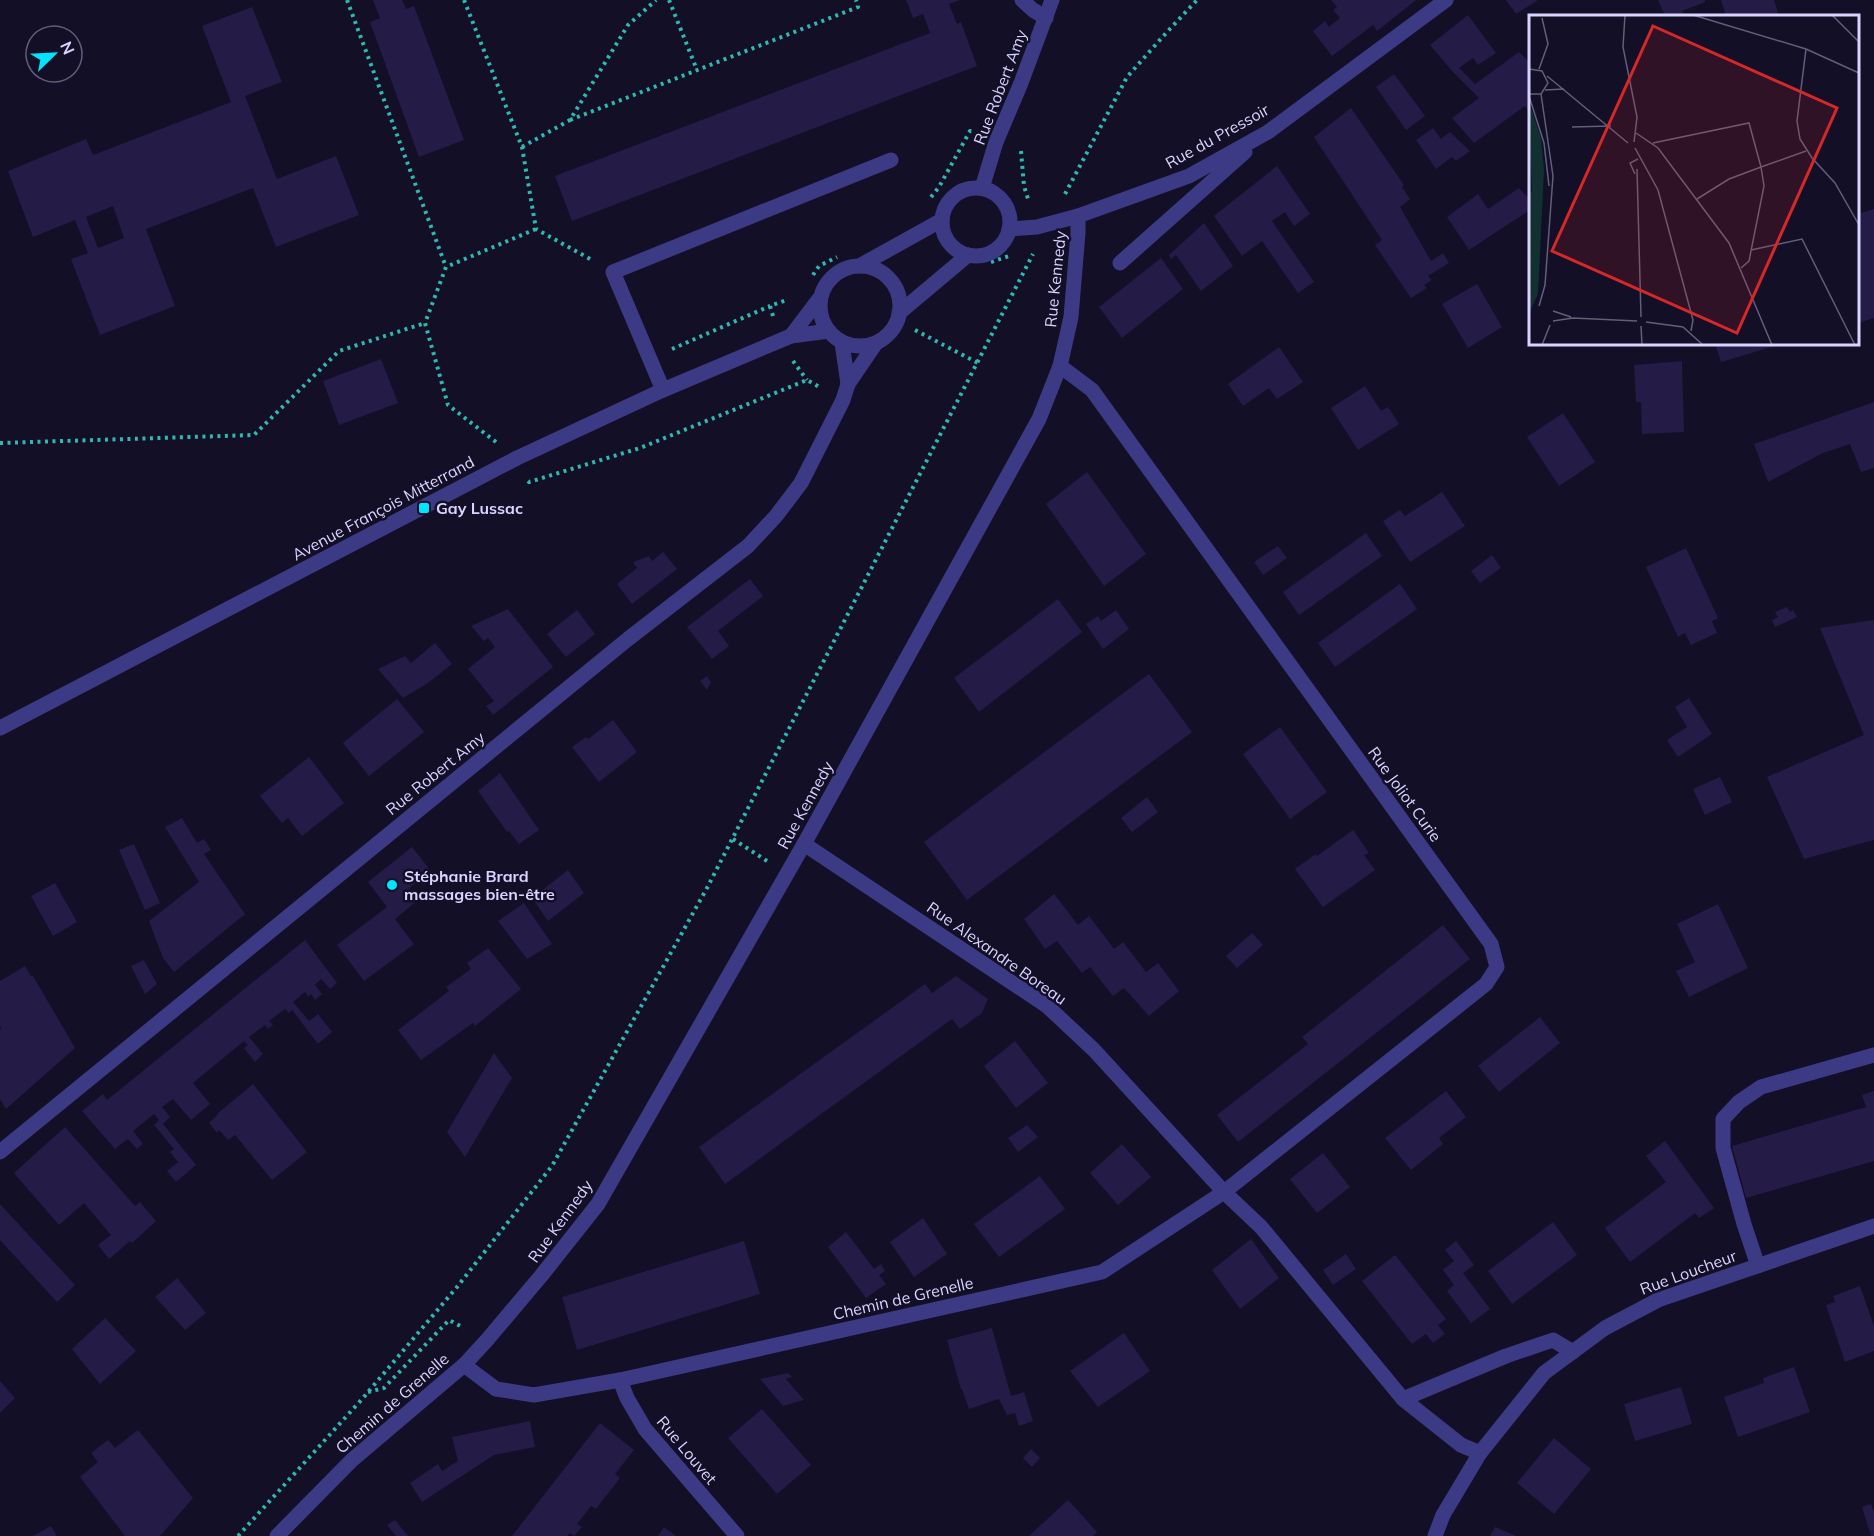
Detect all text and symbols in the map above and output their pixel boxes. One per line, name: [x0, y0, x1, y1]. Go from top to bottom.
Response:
inset map: [1529, 15, 1859, 345]
north arrow: [24, 24, 84, 84]
street label: Rue Robert Amy: [969, 26, 1031, 147]
text: N: [56, 38, 79, 57]
street label: Rue du Pressoir: [1162, 99, 1273, 173]
street label: Rue Kennedy: [1040, 229, 1070, 328]
street label: Avenue François Mitterrand: [288, 451, 478, 565]
place label: Gay Lussac: [436, 498, 523, 518]
marker: Gay Lussac: [417, 501, 431, 515]
street label: Rue Robert Amy: [381, 727, 489, 819]
street label: Rue Joliot Curie: [1364, 743, 1446, 845]
street label: Rue Kennedy: [773, 757, 838, 852]
place label: Stéphanie Brard massages bien-être: [404, 866, 555, 904]
marker: Stéphanie Brard massages bien-être: [385, 878, 399, 892]
street label: Rue Alexandre Boreau: [923, 897, 1071, 1009]
street label: Rue Kennedy: [523, 1175, 597, 1266]
street label: Rue Loucheur: [1637, 1245, 1739, 1299]
street label: Chemin de Grenelle: [831, 1272, 975, 1324]
street label: Chemin de Grenelle: [331, 1348, 453, 1458]
street label: Rue Louvet: [653, 1412, 722, 1488]

